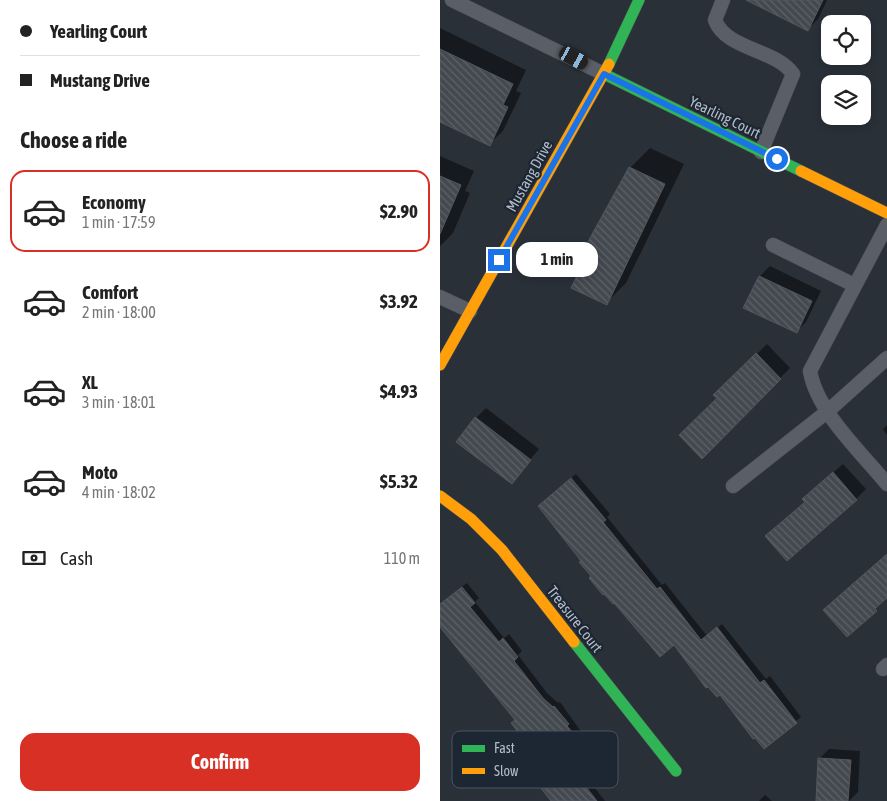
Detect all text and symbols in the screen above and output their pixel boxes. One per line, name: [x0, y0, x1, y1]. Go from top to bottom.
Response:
map controls: [821, 15, 871, 125]
button: locate: [821, 15, 871, 65]
text: Yearling Court: [50, 20, 147, 42]
car: [557, 44, 590, 72]
text: Mustang Drive: [50, 69, 150, 91]
button: layers: [821, 75, 871, 125]
street label: Yearling Court: [687, 93, 763, 141]
text: Choose a ride: [20, 127, 127, 153]
street label: Mustang Drive: [502, 137, 556, 215]
route start: [766, 148, 788, 170]
icon: car: [22, 189, 67, 234]
text: Economy: [82, 191, 146, 213]
text: $2.90: [380, 200, 418, 222]
text: 1 min · 17:59: [82, 213, 155, 231]
callout: 1 min: [516, 242, 599, 278]
route end: [488, 249, 510, 271]
text: 1 min: [541, 250, 573, 268]
icon: car: [22, 279, 67, 324]
text: Comfort: [82, 281, 138, 303]
text: $3.92: [380, 290, 418, 312]
text: 2 min · 18:00: [82, 303, 156, 321]
icon: car: [22, 369, 67, 414]
text: XL: [82, 371, 98, 393]
text: $4.93: [380, 380, 418, 402]
text: 3 min · 18:01: [82, 393, 156, 411]
icon: car: [22, 459, 67, 504]
text: Moto: [82, 461, 118, 483]
text: $5.32: [380, 470, 418, 492]
text: 4 min · 18:02: [82, 483, 156, 501]
icon: cash: [20, 544, 48, 572]
text: Cash: [60, 547, 93, 569]
text: 110 m: [384, 549, 420, 567]
street label: Treasure Court: [544, 582, 606, 656]
legend: [452, 731, 618, 788]
button: Confirm: [20, 733, 420, 791]
text: Fast: [494, 740, 515, 756]
text: Slow: [494, 763, 519, 779]

